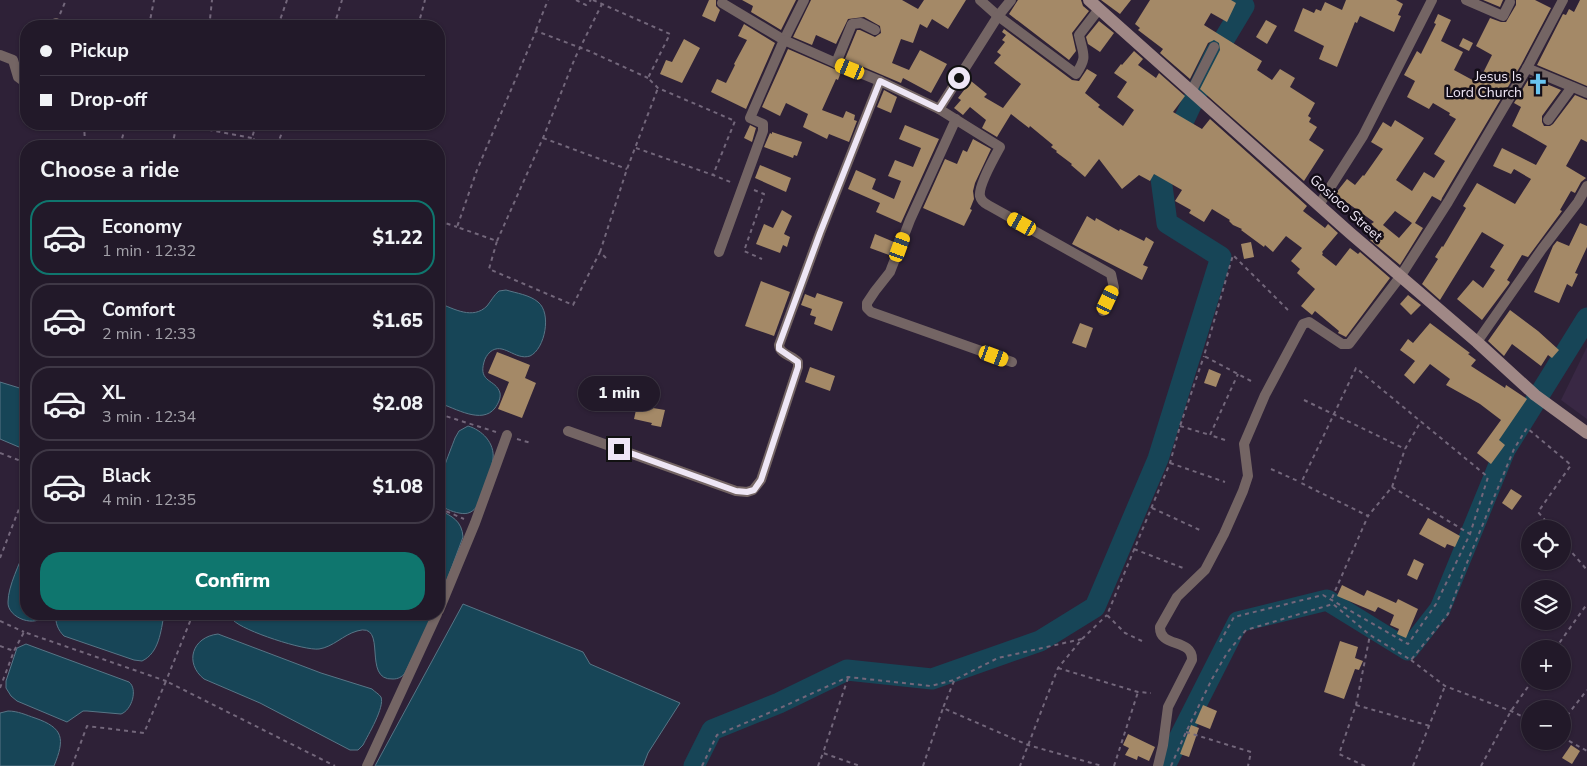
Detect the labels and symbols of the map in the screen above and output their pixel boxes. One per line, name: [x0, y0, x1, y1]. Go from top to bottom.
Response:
car: [833, 56, 866, 82]
route start: [948, 67, 970, 89]
place label: Jesus Is Lord Church: [1445, 67, 1522, 102]
church icon: Jesus Is Lord Church: [1525, 71, 1551, 97]
street label: Gosioco Street: [1306, 170, 1386, 246]
car: [1005, 210, 1038, 238]
car: [887, 230, 912, 264]
car: [1094, 283, 1121, 317]
car: [977, 344, 1010, 368]
callout: 1 min: [578, 376, 660, 412]
route end: [608, 438, 630, 460]

